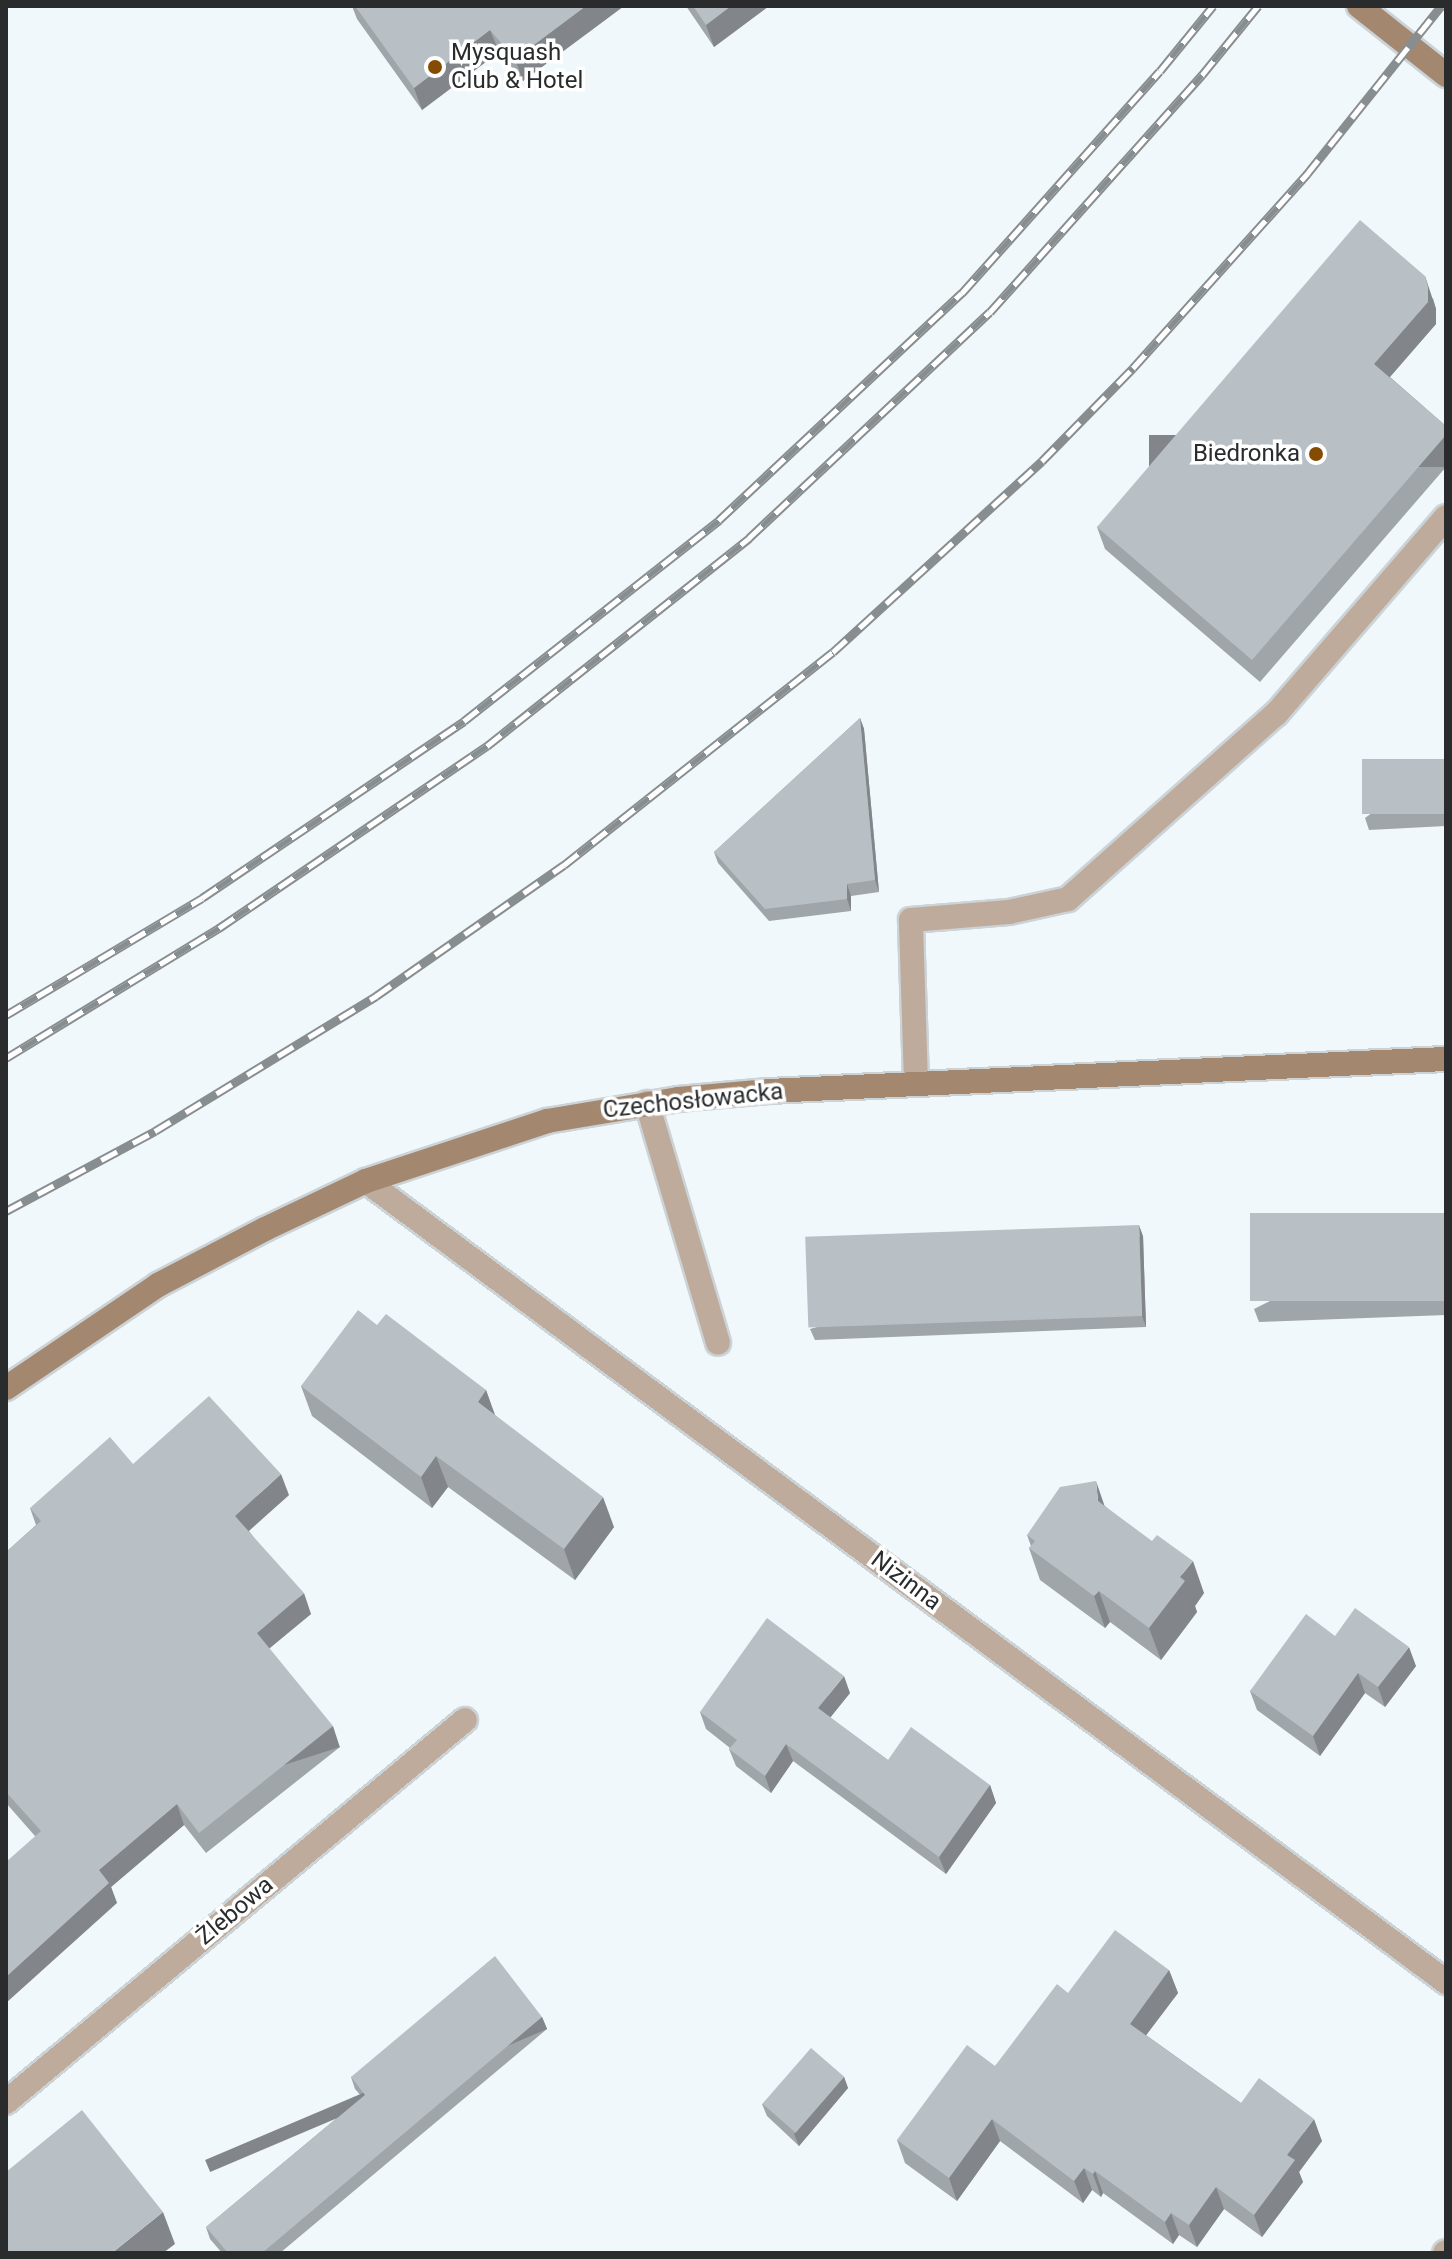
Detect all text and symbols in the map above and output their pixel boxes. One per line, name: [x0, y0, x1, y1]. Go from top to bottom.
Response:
place label: Mysquash Club & Hotel: [451, 39, 583, 95]
marker: Mysquash Club & Hotel: [426, 58, 444, 76]
place label: Biedronka: [1193, 440, 1300, 468]
marker: Biedronka: [1307, 445, 1325, 463]
street label: Czechosłowacka: [602, 1077, 784, 1125]
street label: Nizinna: [865, 1545, 947, 1617]
street label: Żlebowa: [191, 1871, 279, 1951]

